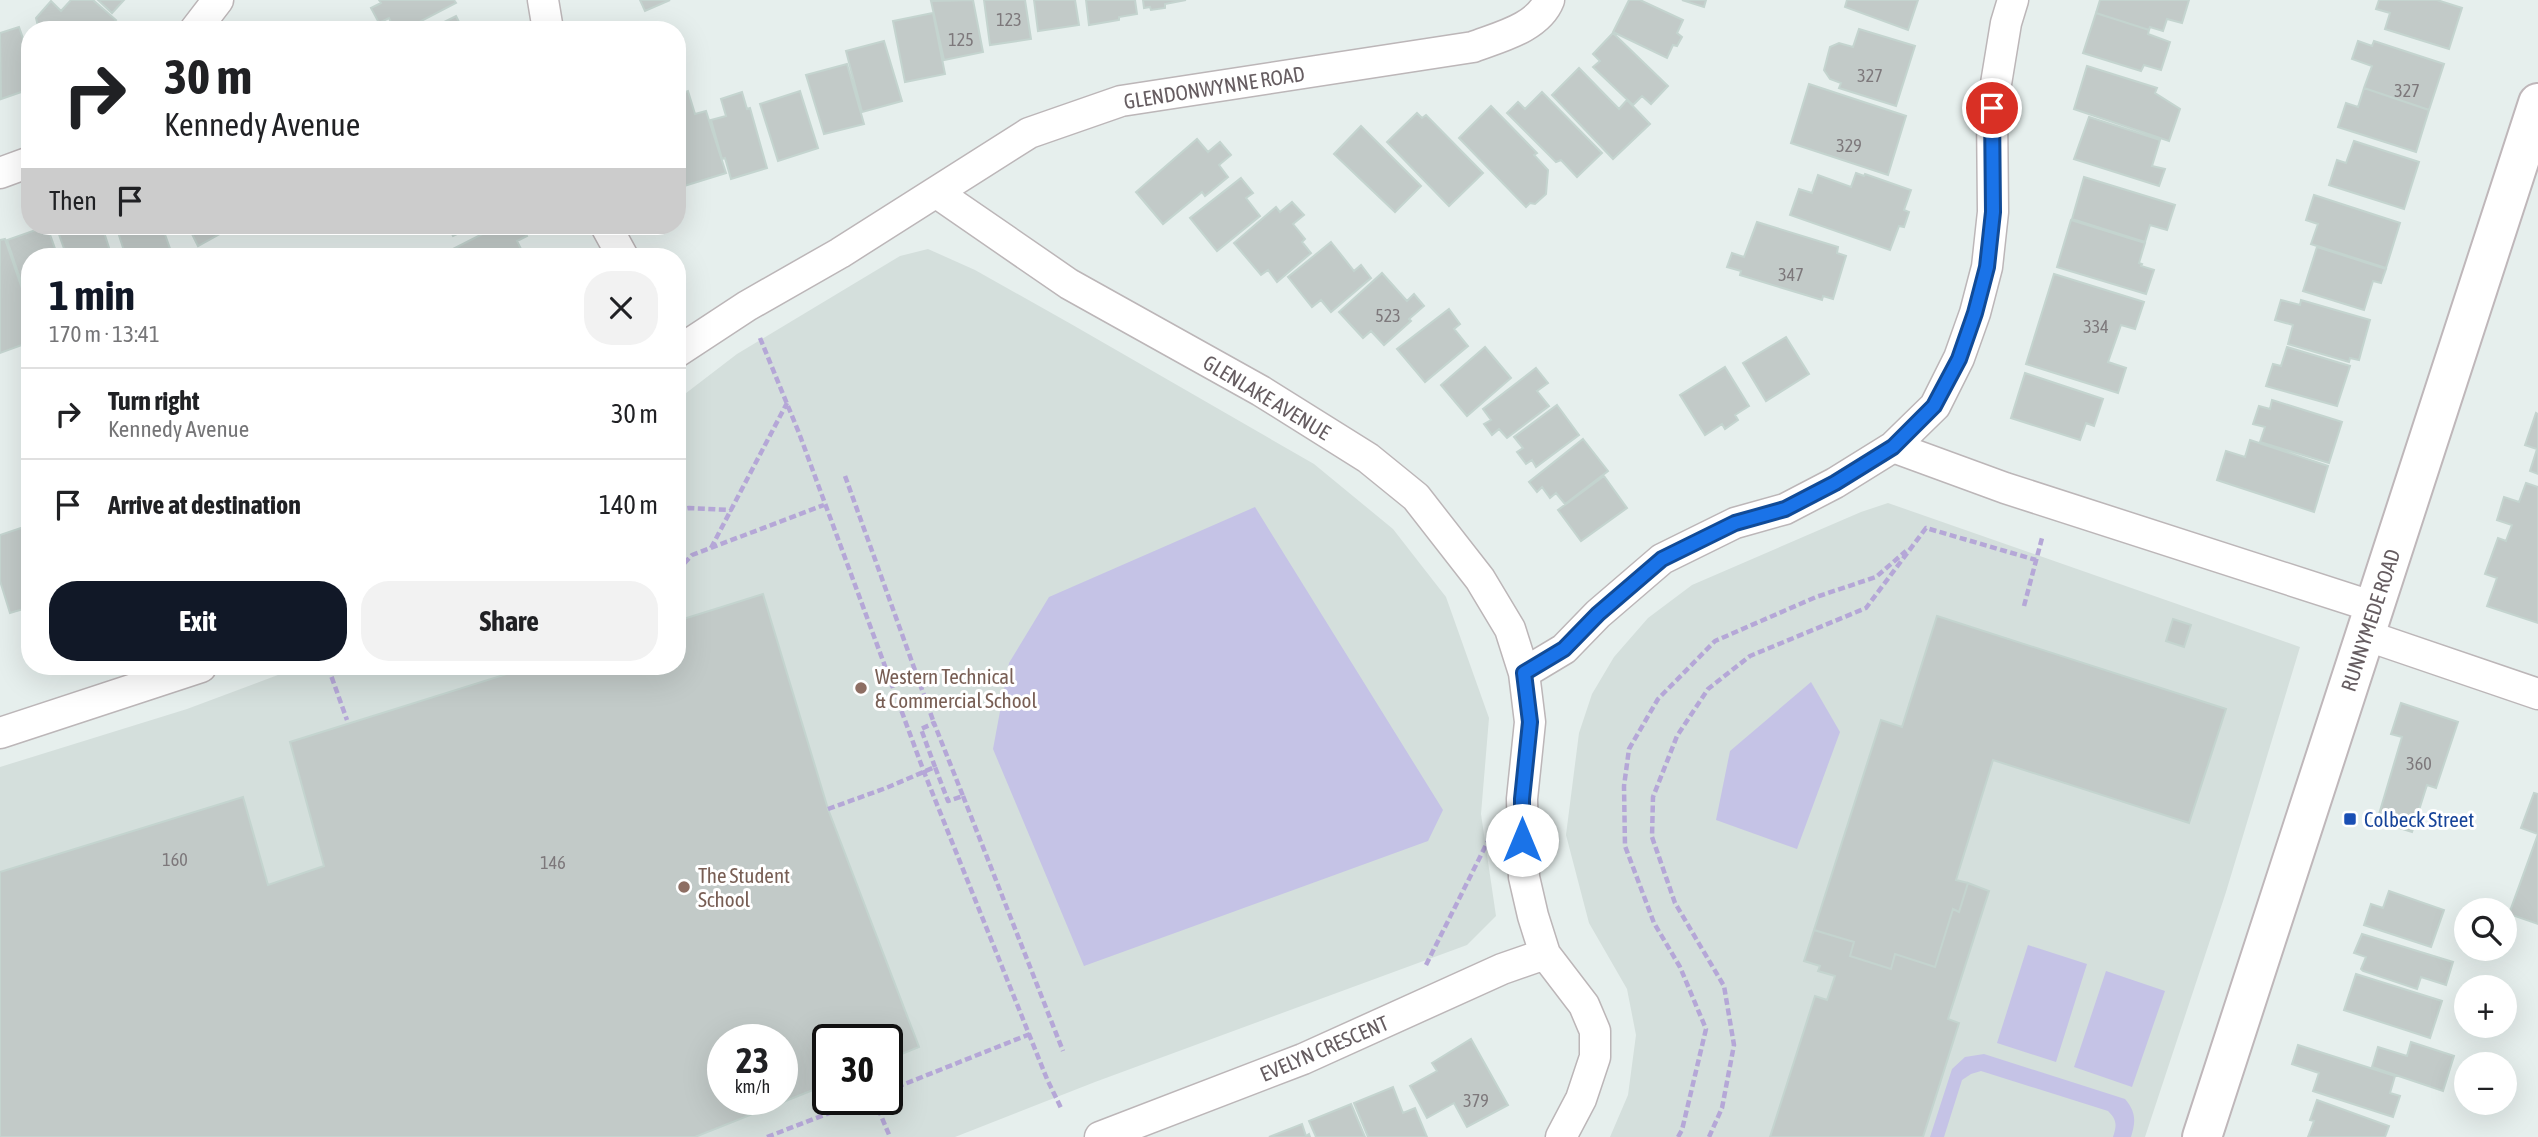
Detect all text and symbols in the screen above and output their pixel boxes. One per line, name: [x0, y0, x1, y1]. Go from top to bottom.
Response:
house number: 123: [996, 9, 1022, 30]
house number: 125: [948, 29, 974, 50]
text: 30 m: [164, 48, 252, 104]
icon: right: [49, 49, 140, 140]
street label: GLENDONWYNNE ROAD: [1122, 61, 1306, 113]
house number: 327: [1857, 65, 1883, 86]
pin: [1962, 78, 2022, 138]
house number: 327: [2394, 80, 2420, 101]
icon: arrive: [1973, 89, 2011, 127]
text: Kennedy Avenue: [164, 106, 360, 143]
house number: 329: [1836, 135, 1862, 156]
icon: arrive: [111, 182, 149, 220]
text: Then: [49, 186, 97, 216]
house number: 347: [1778, 264, 1804, 285]
text: 1 min: [49, 271, 135, 319]
button: close: [584, 271, 658, 345]
house number: 523: [1375, 305, 1401, 326]
house number: 334: [2083, 316, 2109, 337]
text: 170 m · 13:41: [49, 321, 160, 347]
street label: GLENLAKE AVENUE: [1199, 350, 1335, 444]
text: Turn right: [108, 386, 199, 416]
icon: right: [49, 395, 87, 433]
text: 30 m: [611, 399, 658, 429]
text: Kennedy Avenue: [108, 416, 249, 442]
icon: arrive: [49, 486, 87, 524]
text: Arrive at destination: [108, 490, 301, 520]
text: 140 m: [599, 490, 658, 520]
street label: RUNNYMEDE ROAD: [2336, 546, 2404, 694]
button: Exit: [49, 581, 347, 661]
button: Share: [361, 581, 658, 661]
place label: Western Technical & Commercial School: [875, 664, 1037, 712]
marker: Western Technical & Commercial School: [853, 680, 869, 696]
house number: 360: [2406, 753, 2432, 774]
position arrow: [1485, 803, 1559, 877]
place label: Colbeck Street: [2364, 807, 2474, 831]
marker: Colbeck Street: [2342, 811, 2358, 827]
house number: 160: [162, 849, 188, 870]
house number: 146: [540, 852, 566, 873]
place label: The Student School: [698, 863, 790, 911]
marker: The Student School: [676, 879, 692, 895]
map controls: [2454, 898, 2517, 1115]
button: search: [2454, 898, 2517, 961]
button: +: [2454, 975, 2517, 1038]
street label: EVELYN CRESCENT: [1256, 1010, 1392, 1086]
speed limit sign: 30: [812, 1024, 903, 1115]
text: 23: [736, 1040, 769, 1080]
button: −: [2454, 1052, 2517, 1115]
text: km/h: [735, 1076, 770, 1097]
house number: 379: [1463, 1090, 1489, 1111]

